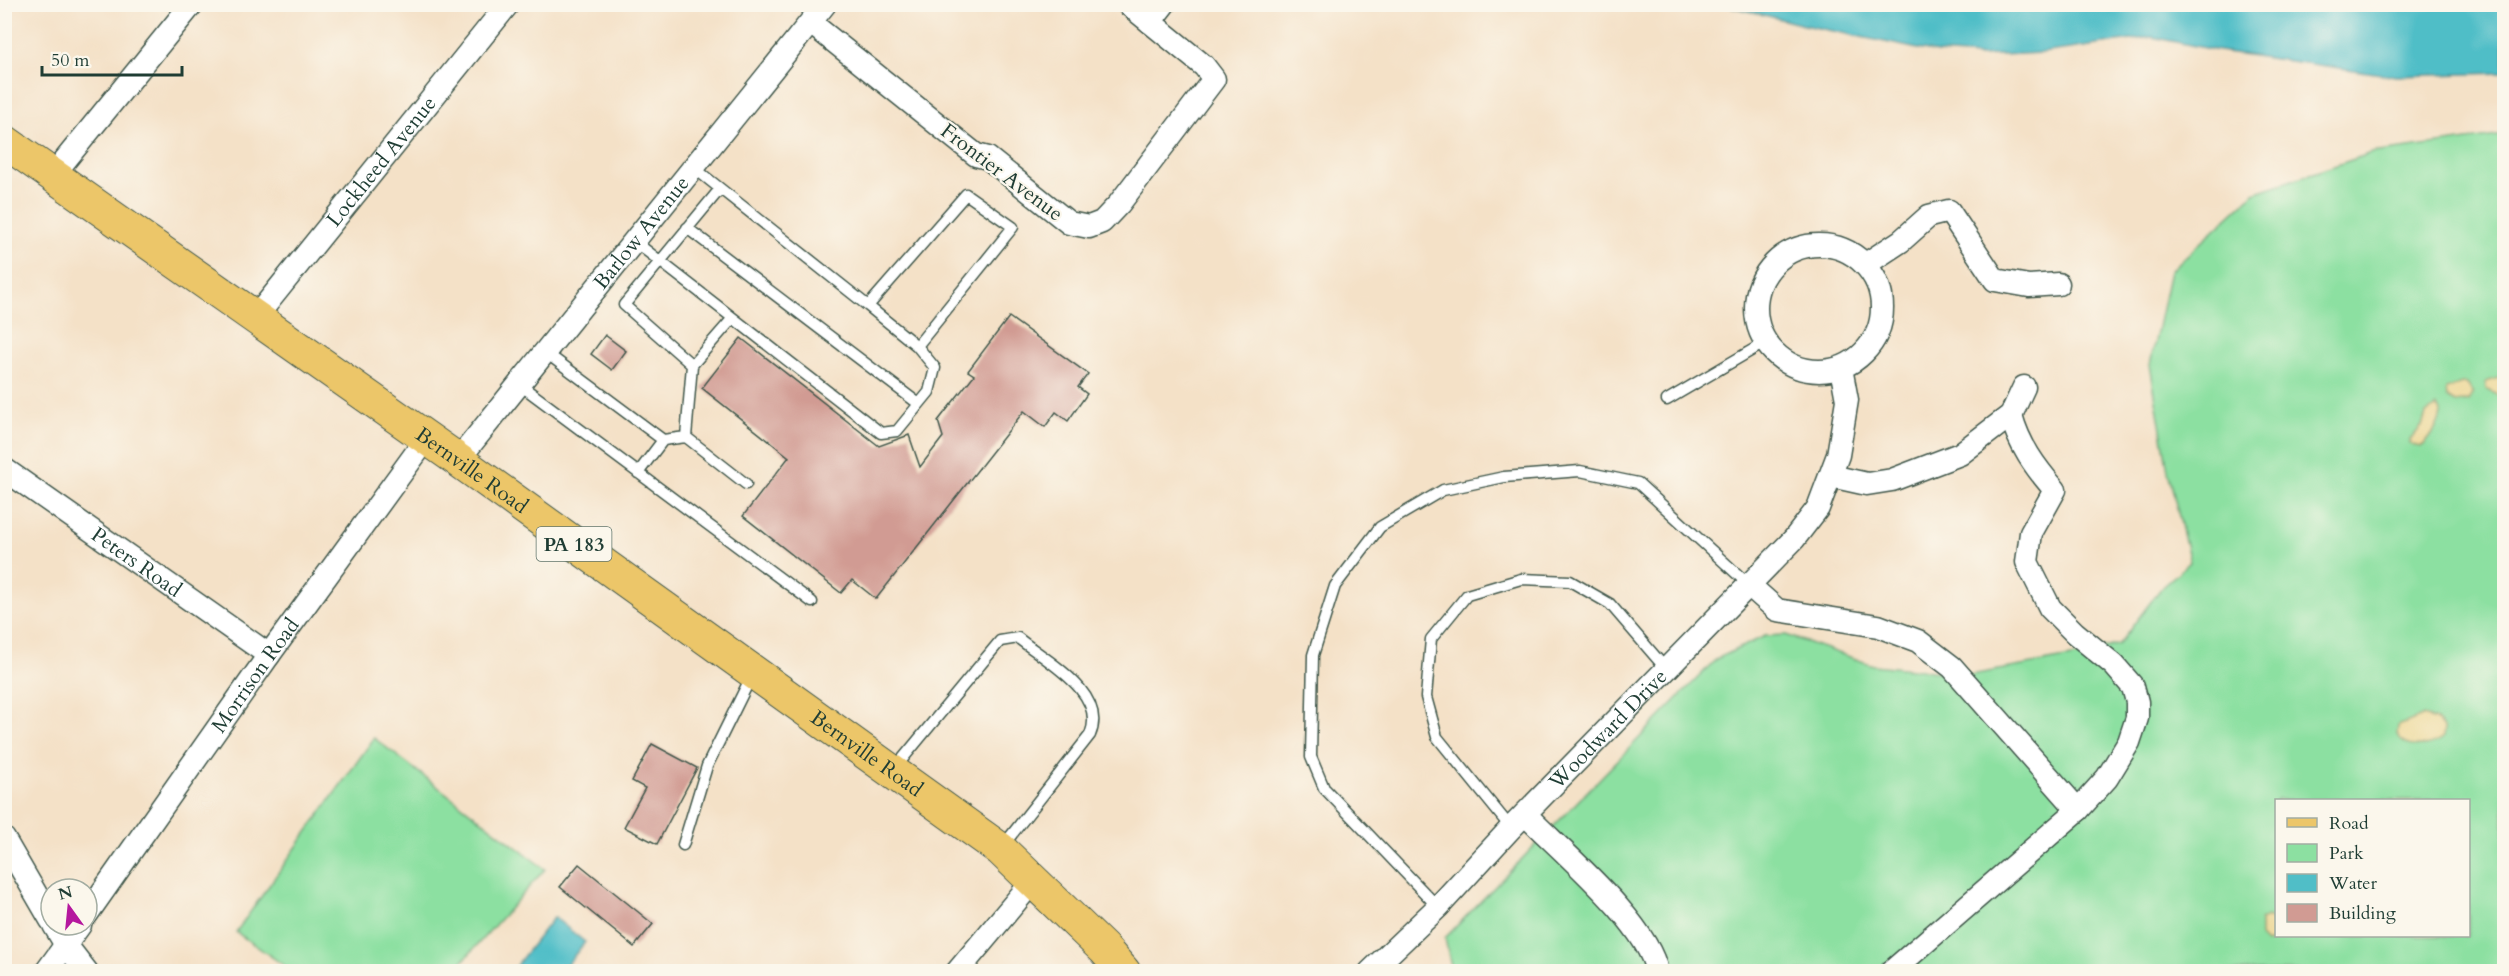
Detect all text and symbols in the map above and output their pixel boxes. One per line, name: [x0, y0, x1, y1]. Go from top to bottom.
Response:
scale bar: [42, 39, 182, 77]
text: 50 m: [51, 48, 90, 73]
street label: Lockheed Avenue: [320, 90, 443, 233]
street label: Frontier Avenue: [935, 117, 1069, 228]
street label: Barlow Avenue: [587, 170, 696, 296]
street label: Bernville Road: [409, 420, 534, 521]
street label: Peters Road: [85, 521, 187, 604]
road number: PA 183: [536, 527, 612, 561]
street label: Morrison Road: [205, 612, 306, 739]
street label: Woodward Drive: [1542, 663, 1674, 797]
street label: Bernville Road: [804, 704, 929, 804]
legend: [2275, 799, 2470, 937]
text: Road: [2329, 811, 2369, 836]
text: Park: [2329, 841, 2364, 866]
text: Water: [2328, 871, 2378, 896]
north arrow: [39, 877, 99, 937]
text: N: [56, 881, 75, 906]
text: Building: [2329, 901, 2397, 926]

